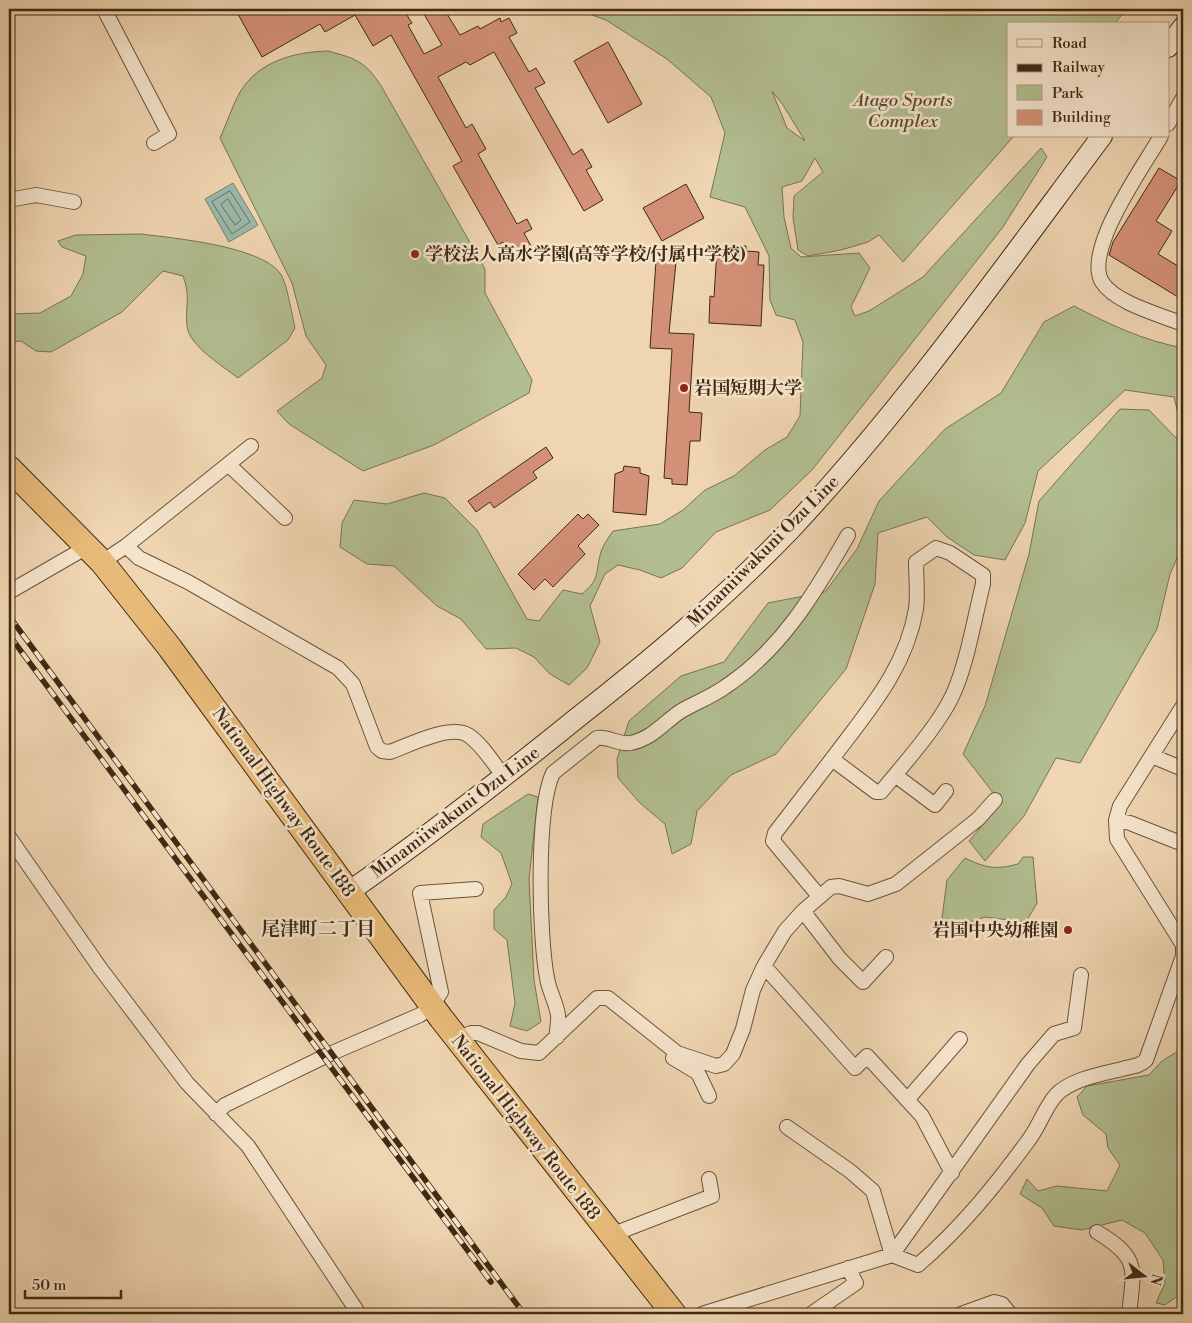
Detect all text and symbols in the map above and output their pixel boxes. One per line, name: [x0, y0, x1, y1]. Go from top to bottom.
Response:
legend: [1007, 22, 1170, 138]
text: Road: [1052, 34, 1087, 53]
text: Railway: [1052, 58, 1106, 77]
text: Park: [1052, 84, 1084, 103]
park label: Atago Sports Complex: [852, 89, 953, 133]
text: Building: [1051, 108, 1111, 127]
place label: 学校法人高水学園(高等学校/付属中学校): [425, 243, 746, 266]
marker: 学校法人高水学園(高等学校/付属中学校): [409, 248, 421, 260]
place label: 岩国短期大学: [694, 377, 802, 400]
marker: 岩国短期大学: [678, 382, 690, 394]
street label: Minamiiwakuni Ozu Line: [682, 470, 844, 632]
street label: National Highway Route 188: [207, 703, 360, 902]
street label: Minamiiwakuni Ozu Line: [366, 741, 544, 884]
district label: 尾津町二丁目: [261, 917, 375, 941]
place label: 岩国中央幼稚園: [932, 919, 1058, 942]
marker: 岩国中央幼稚園: [1062, 924, 1074, 936]
street label: National Highway Route 188: [446, 1030, 605, 1225]
north arrow: [1120, 1250, 1170, 1300]
scale bar: [25, 1268, 121, 1300]
text: N: [1145, 1272, 1166, 1287]
text: 50 m: [32, 1276, 66, 1295]

